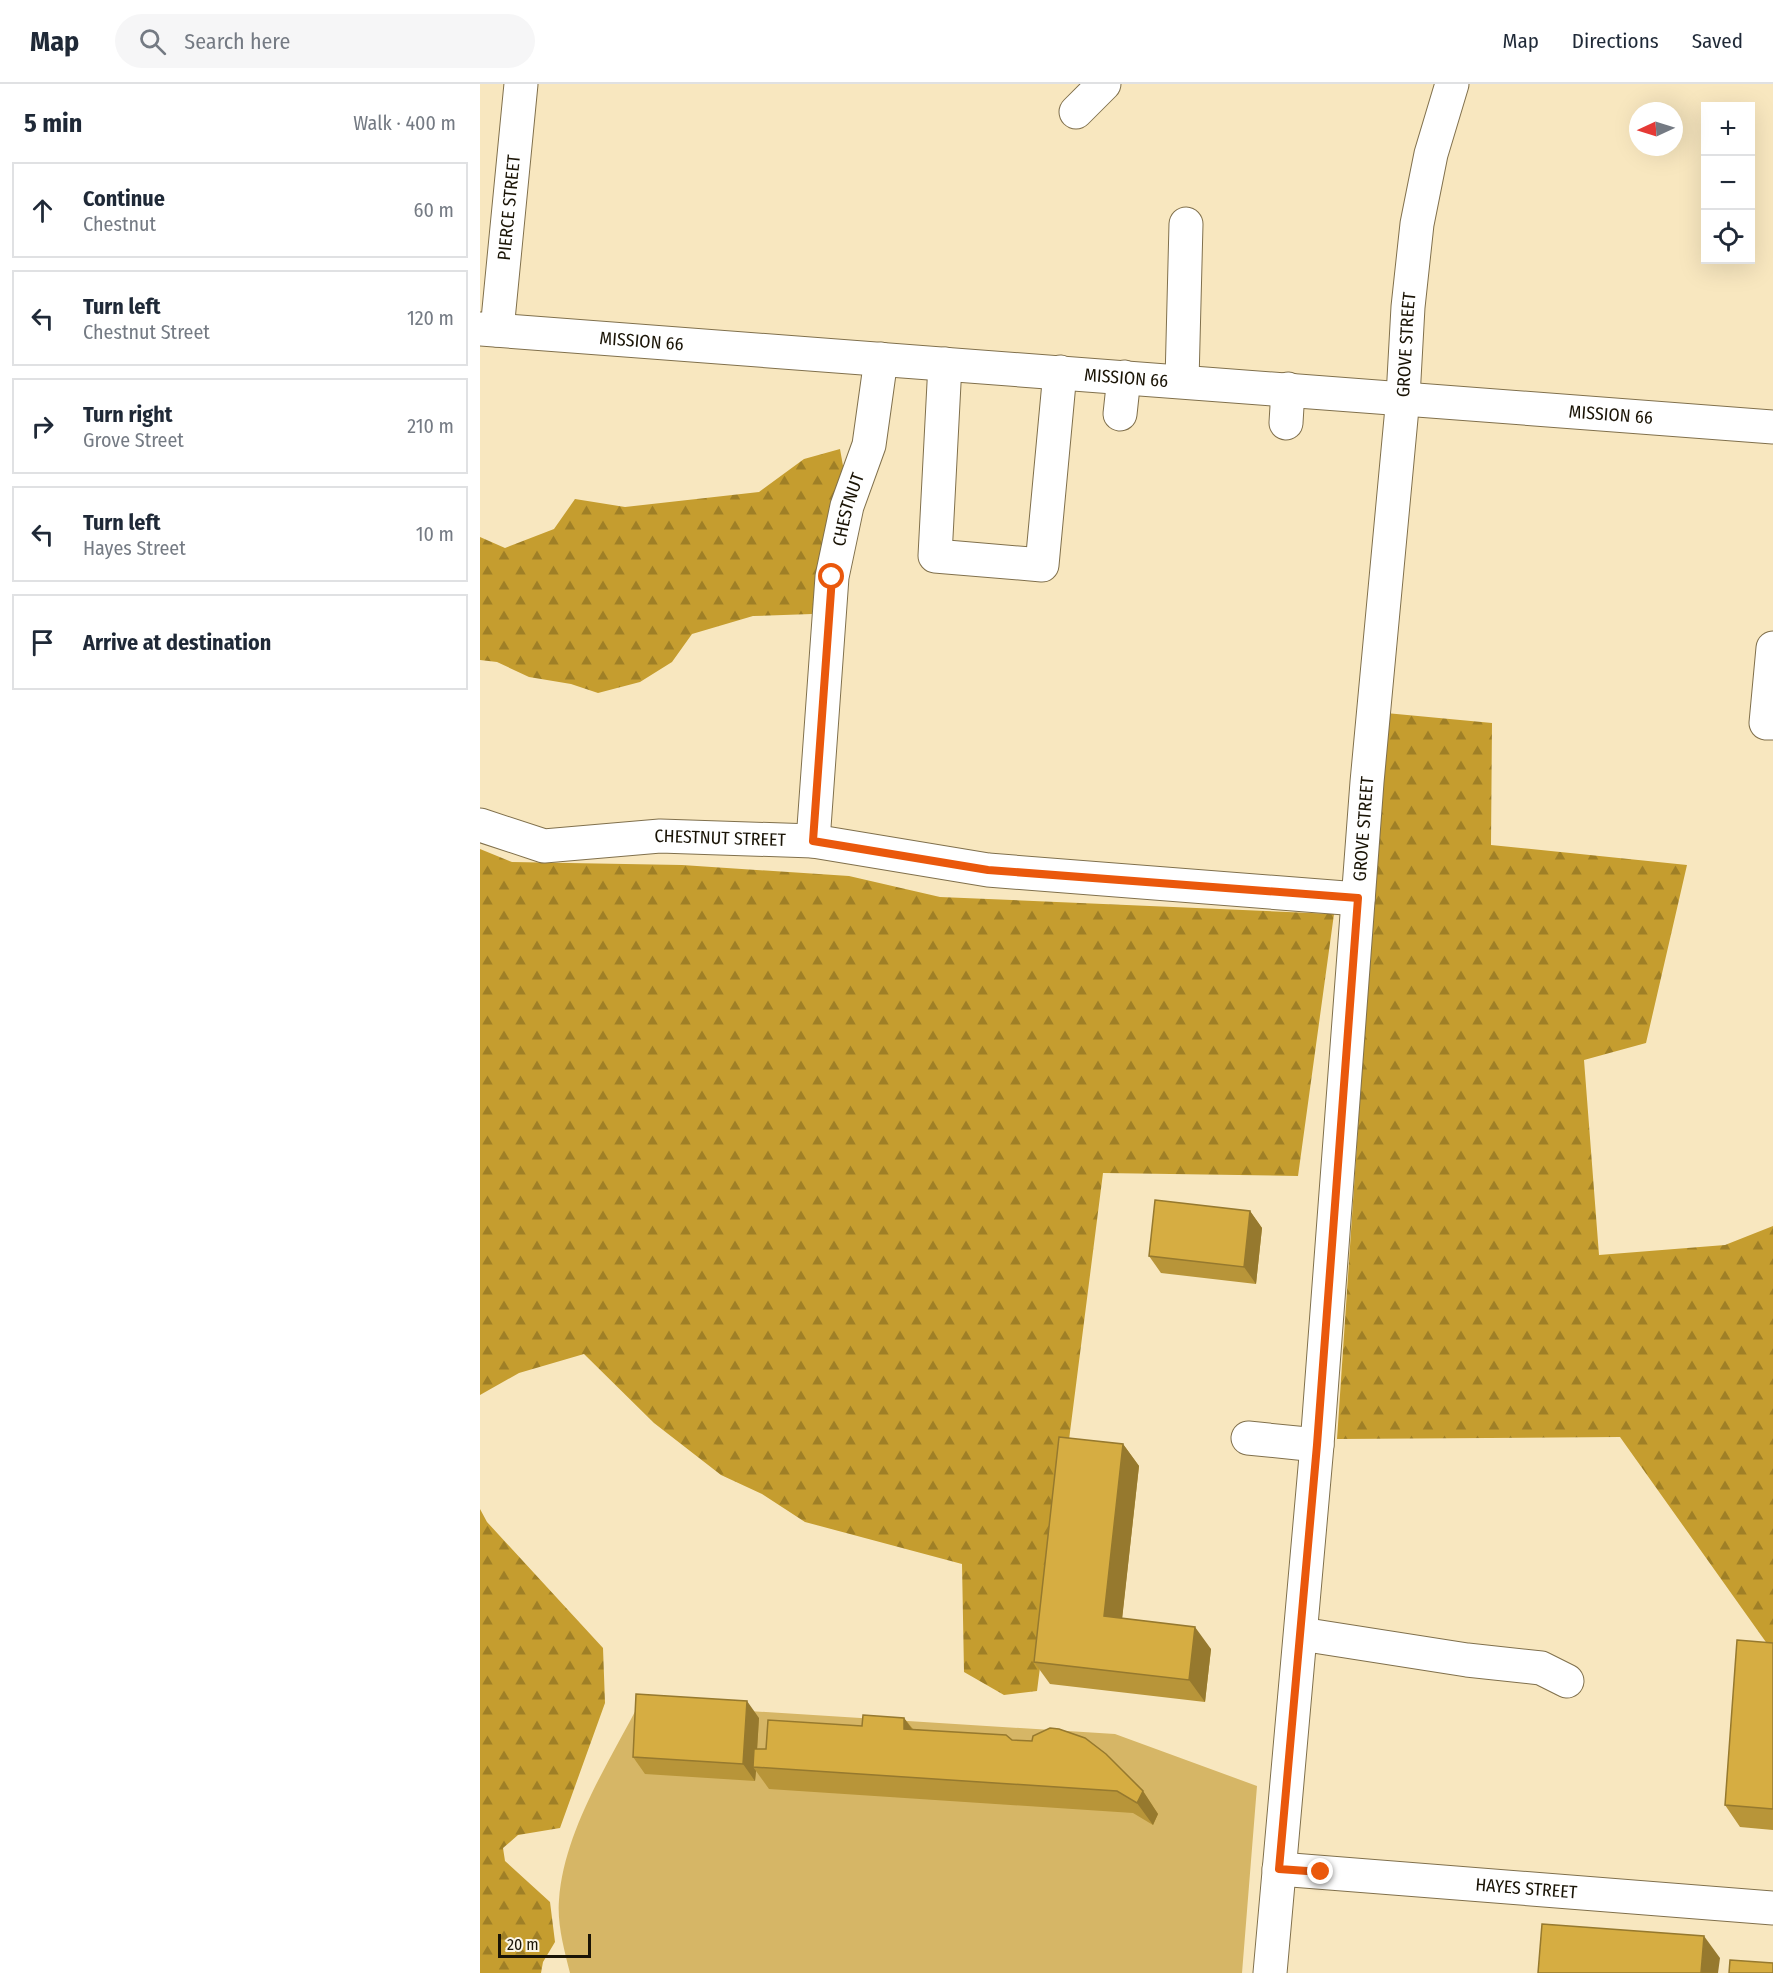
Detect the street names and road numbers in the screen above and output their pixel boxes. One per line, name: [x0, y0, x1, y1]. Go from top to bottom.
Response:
street label: PIERCE STREET: [493, 153, 525, 261]
street label: GROVE STREET: [1392, 291, 1421, 398]
street label: MISSION 66: [599, 327, 684, 355]
street label: MISSION 66: [1083, 364, 1169, 392]
street label: MISSION 66: [1568, 401, 1654, 429]
street label: CHESTNUT: [828, 469, 869, 548]
street label: GROVE STREET: [1349, 775, 1379, 882]
street label: CHESTNUT STREET: [654, 825, 787, 851]
street label: HAYES STREET: [1475, 1874, 1579, 1904]

